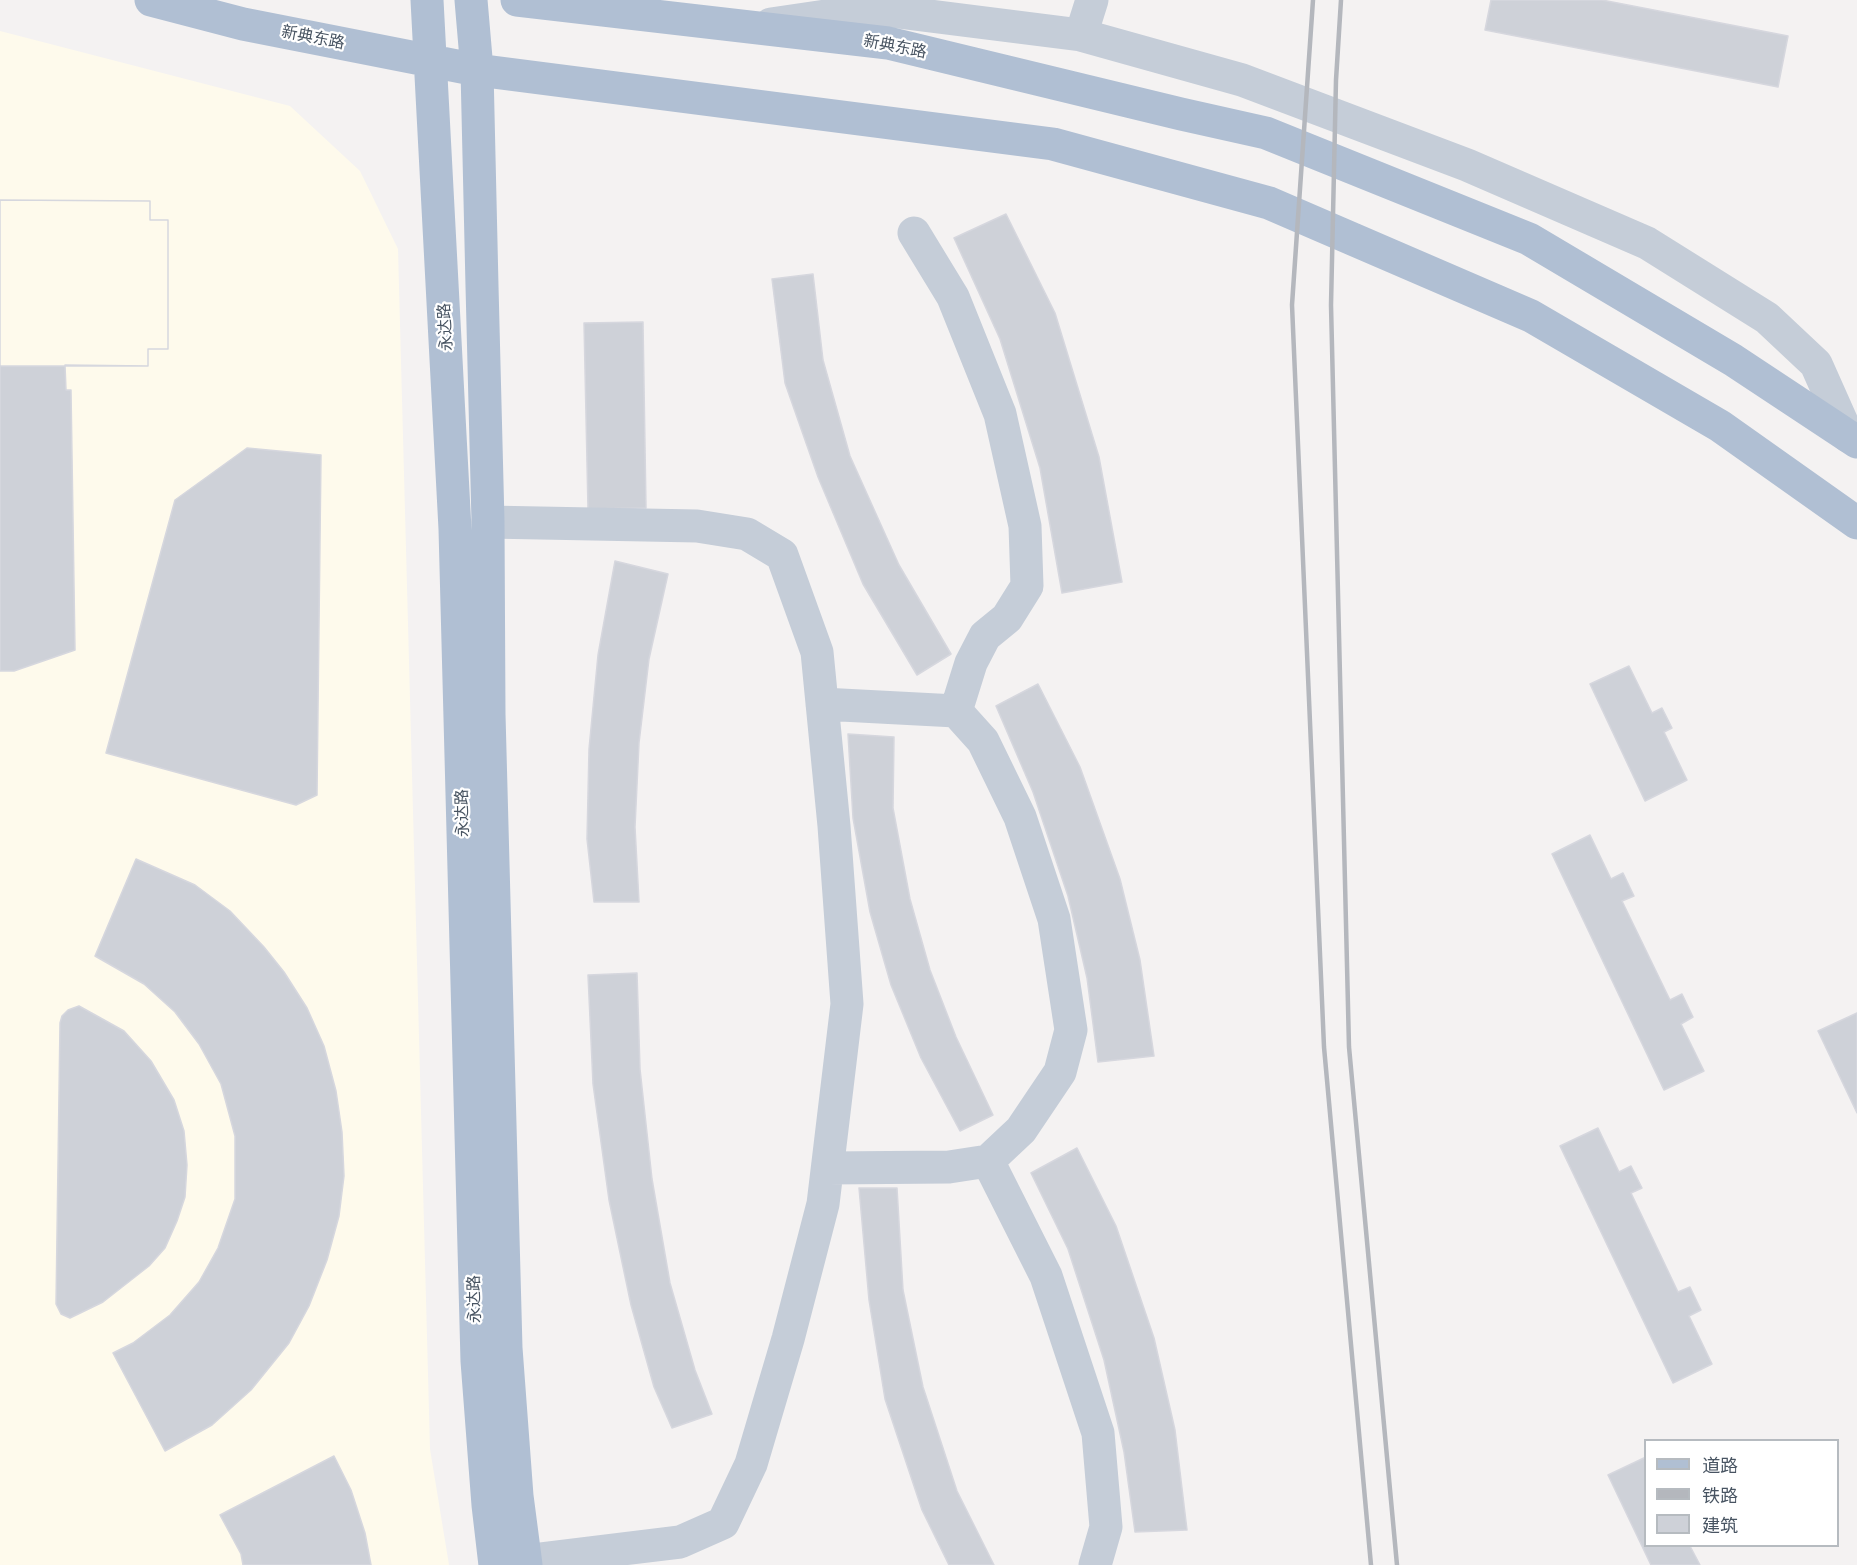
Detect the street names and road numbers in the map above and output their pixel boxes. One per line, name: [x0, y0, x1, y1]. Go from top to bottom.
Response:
street label: 新典东路: [280, 22, 346, 54]
street label: 新典东路: [862, 31, 928, 63]
street label: 永达路: [435, 303, 457, 351]
street label: 永达路: [453, 789, 473, 837]
street label: 永达路: [465, 1275, 485, 1323]

